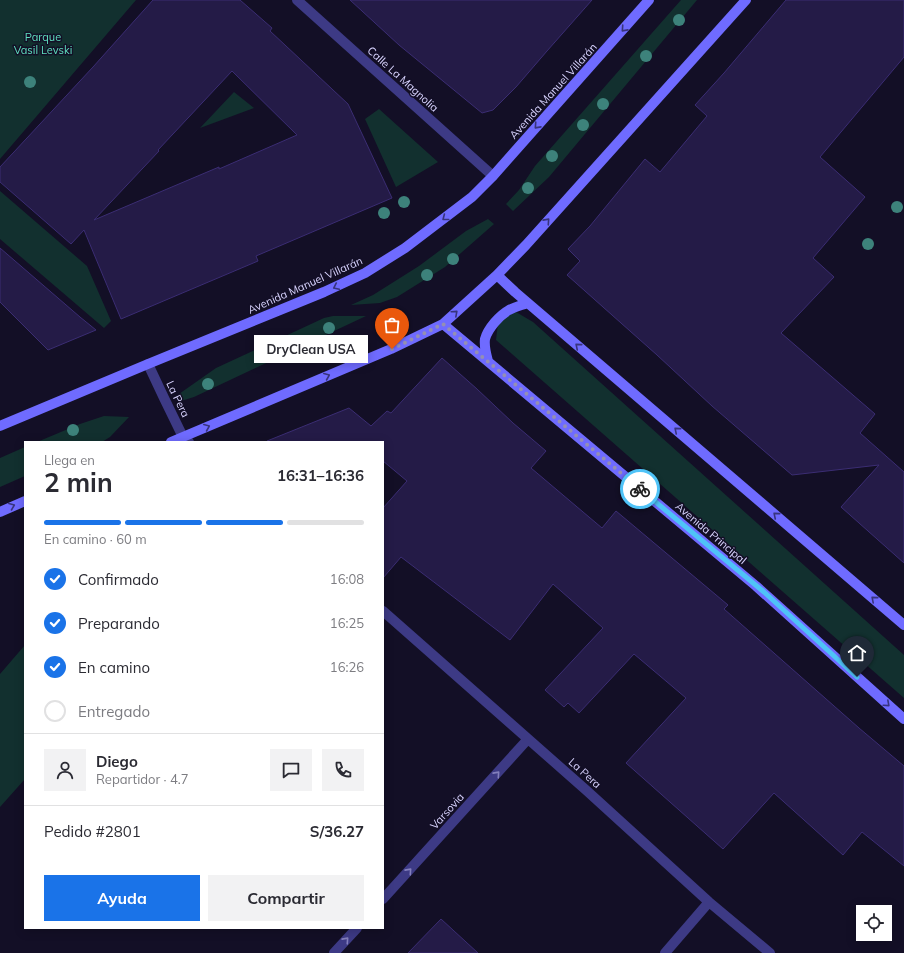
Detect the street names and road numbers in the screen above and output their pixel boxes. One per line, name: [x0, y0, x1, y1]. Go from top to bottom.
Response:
street label: Avenida Manuel Villarán: [506, 40, 600, 142]
street label: Calle La Magnolia: [365, 43, 441, 115]
street label: Avenida Manuel Villarán: [245, 253, 365, 317]
street label: La Pera: [163, 378, 193, 420]
street label: Avenida Principal: [673, 499, 749, 567]
street label: La Pera: [566, 755, 604, 791]
street label: Varsovia: [427, 790, 467, 832]

